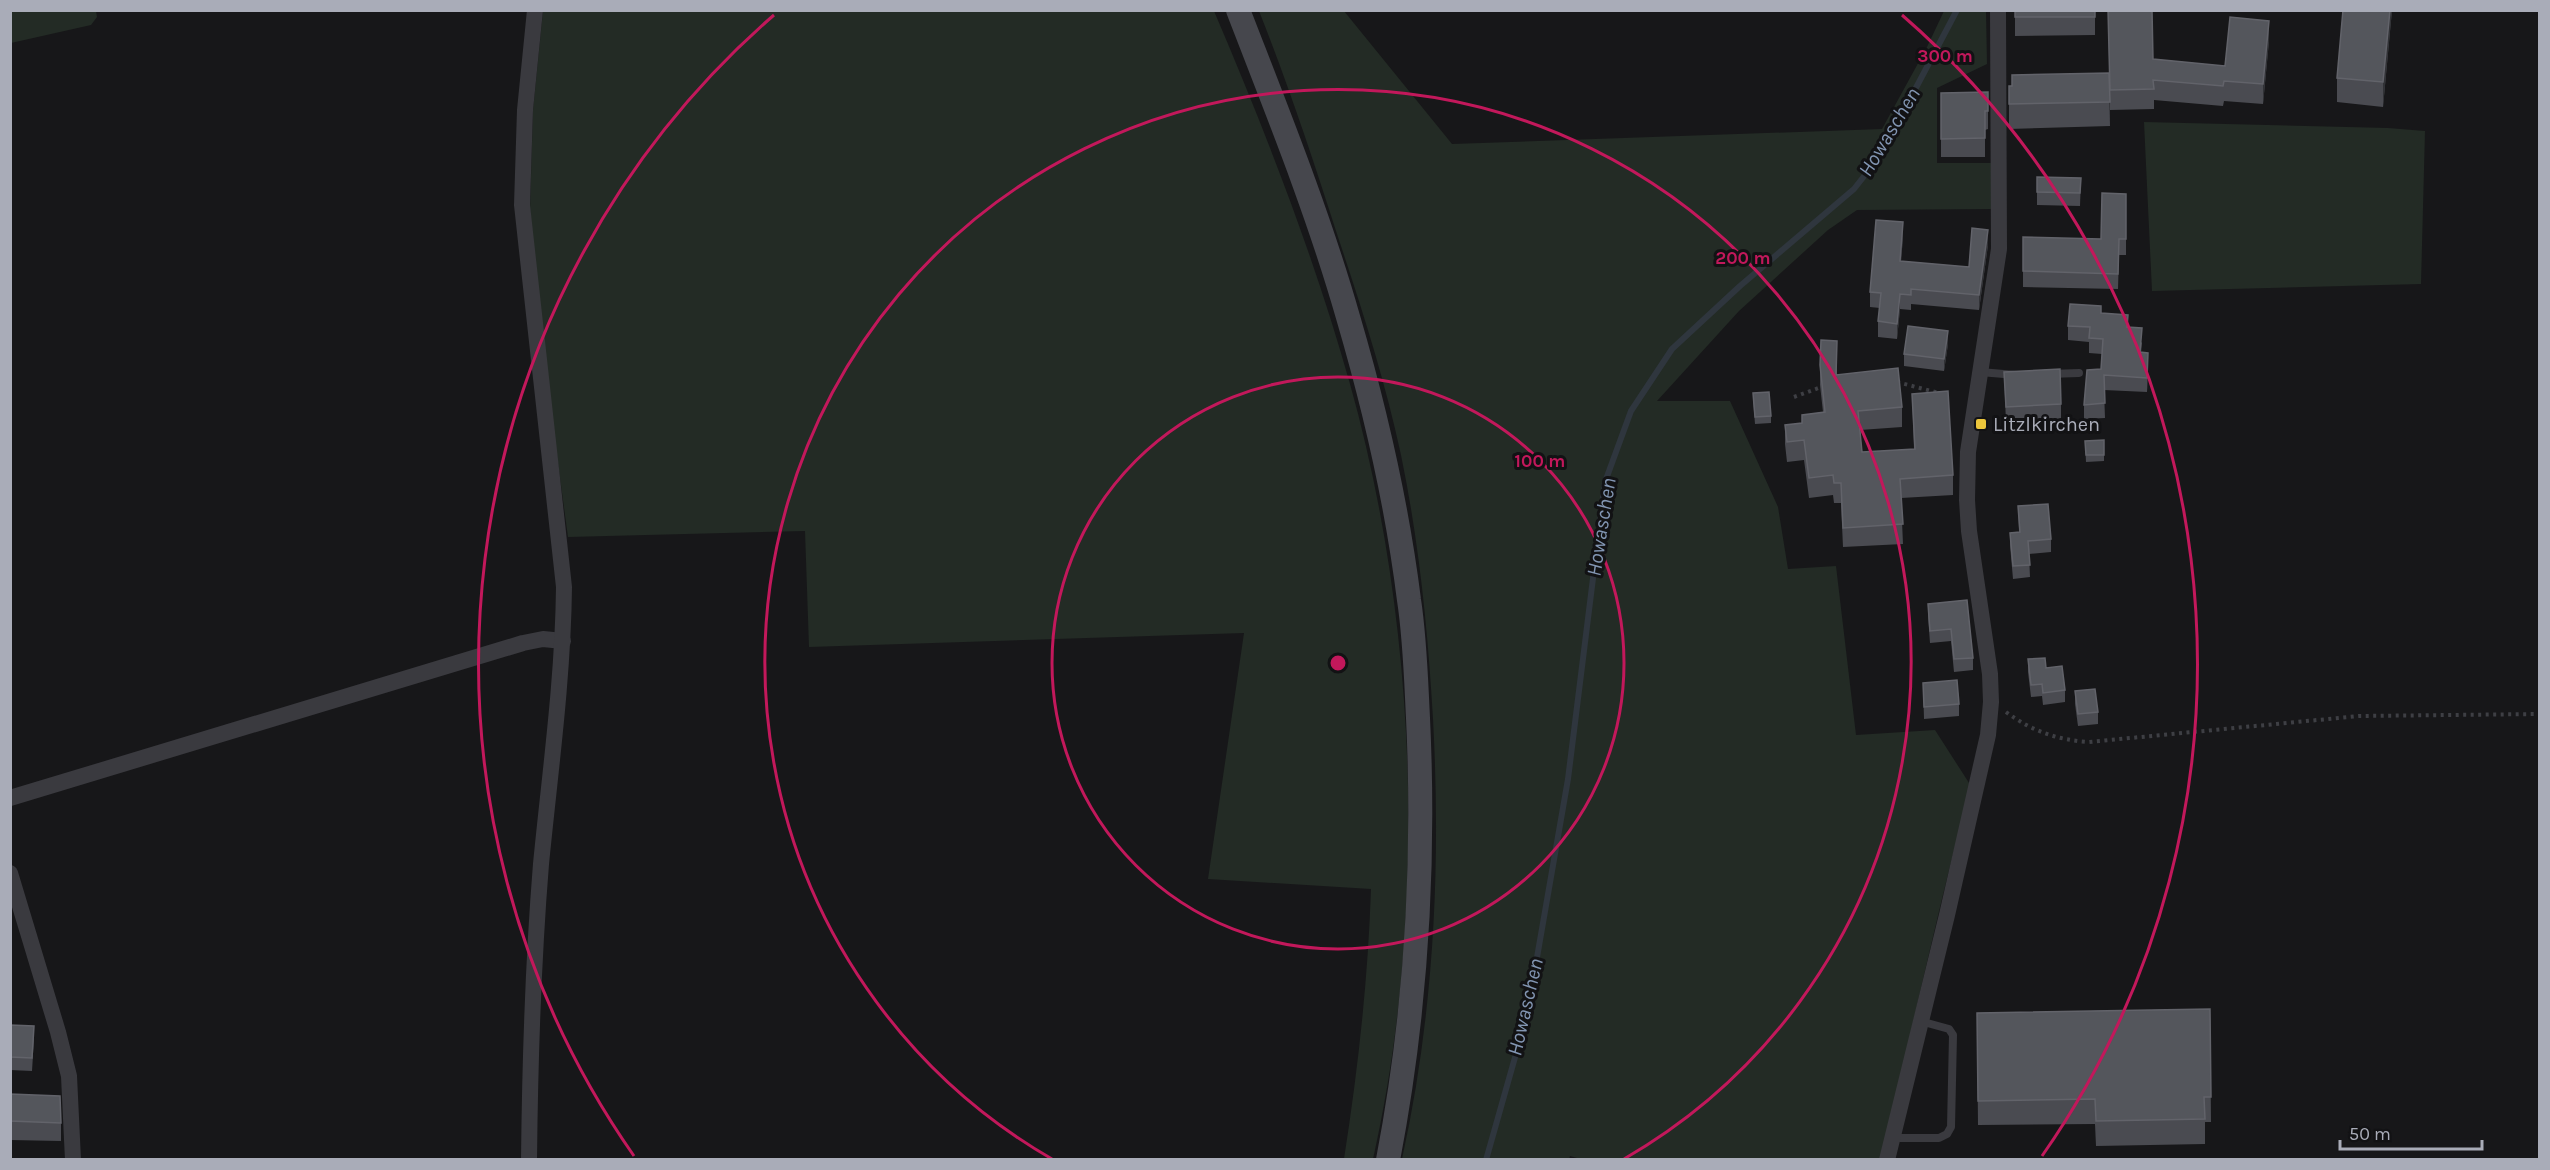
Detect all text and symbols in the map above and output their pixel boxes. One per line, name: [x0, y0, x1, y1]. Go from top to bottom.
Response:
text: 300 m: [1917, 45, 1973, 67]
water label: Howaschen: [1853, 83, 1925, 181]
text: 200 m: [1715, 247, 1771, 269]
place label: Litzlkirchen: [1993, 413, 2100, 436]
marker: Litzlkirchen: [1974, 417, 1988, 431]
text: 100 m: [1515, 450, 1565, 472]
water label: Howaschen: [1581, 476, 1621, 578]
centre of rings: [1328, 653, 1348, 673]
water label: Howaschen: [1502, 956, 1548, 1058]
scale bar: [2340, 1113, 2482, 1151]
text: 50 m: [2349, 1123, 2391, 1145]

